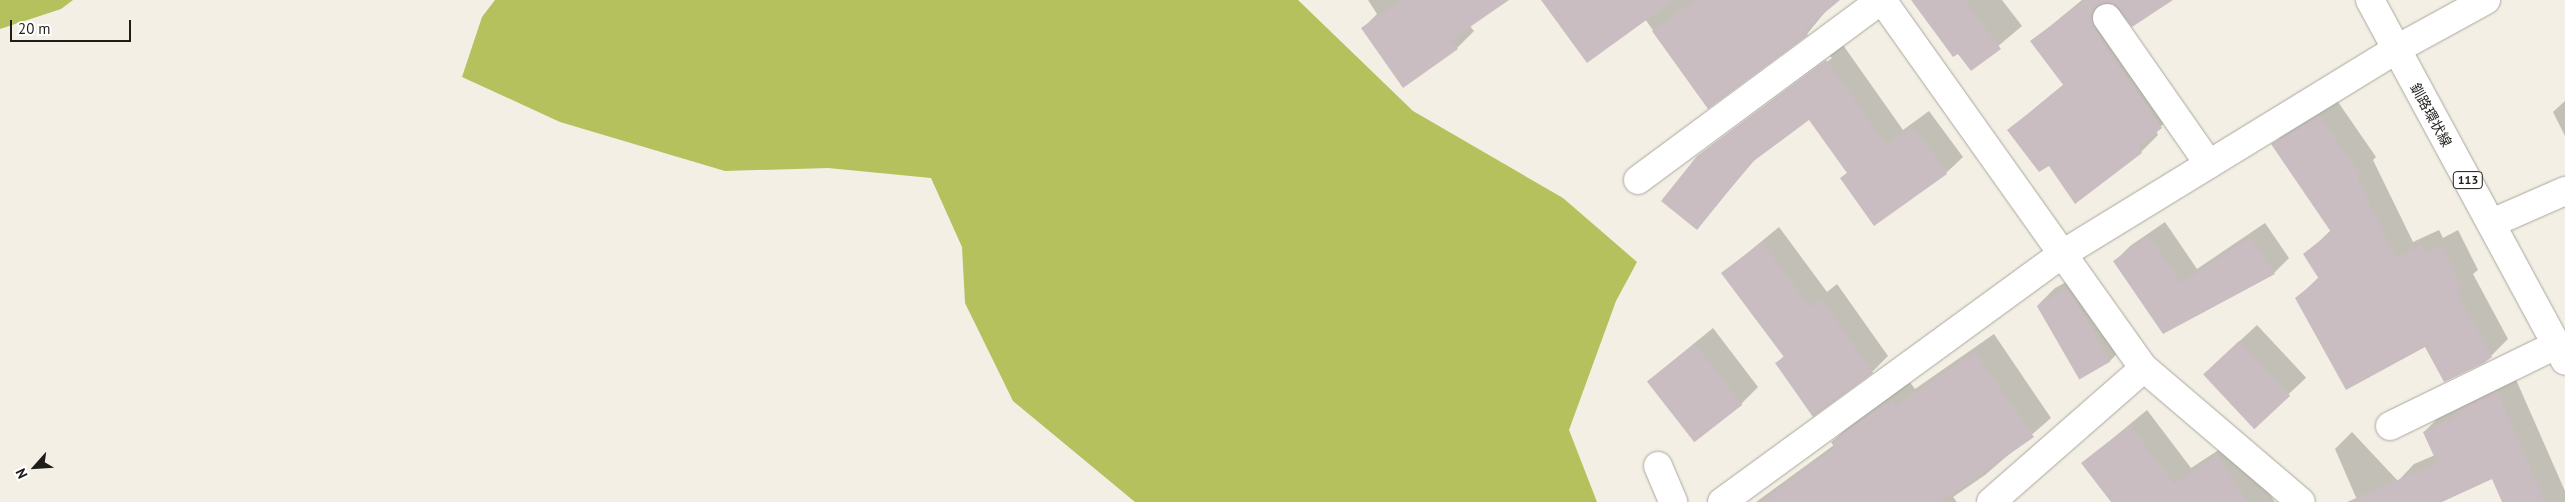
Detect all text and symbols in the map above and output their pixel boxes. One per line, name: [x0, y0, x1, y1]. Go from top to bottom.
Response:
scale bar: [12, 10, 134, 42]
text: 20 m: [18, 19, 51, 38]
street label: 釧路環状線: [2407, 80, 2455, 150]
road number: 113: [2452, 170, 2484, 190]
north arrow: [10, 442, 60, 492]
text: N: [11, 466, 32, 482]

